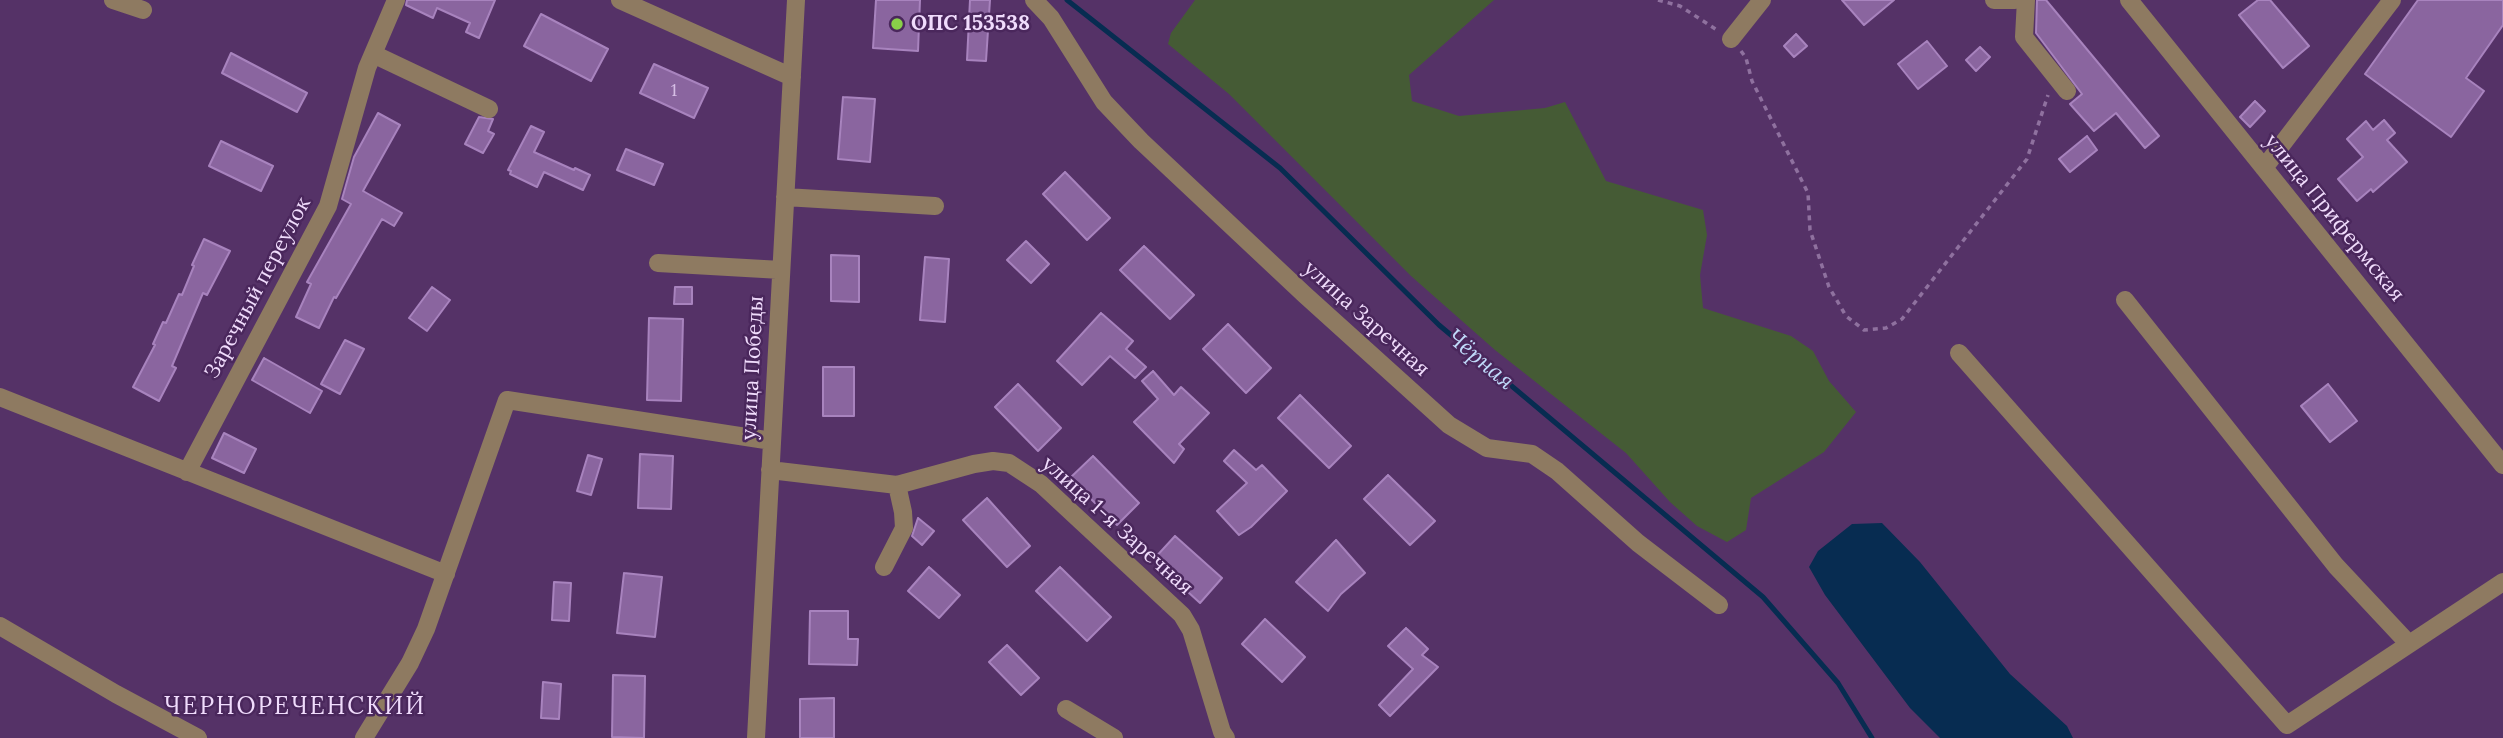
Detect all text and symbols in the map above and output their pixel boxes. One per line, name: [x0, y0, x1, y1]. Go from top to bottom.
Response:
place label: ОПС 153538: [911, 11, 1030, 37]
marker: ОПС 153538: [889, 16, 905, 32]
house number: 1: [671, 80, 677, 102]
street label: улица Прифермская: [2259, 129, 2409, 307]
street label: Заречный переулок: [199, 193, 317, 383]
street label: улица Заречная: [1298, 256, 1434, 382]
street label: улица Победы: [737, 295, 769, 441]
water label: Чёрная: [1441, 324, 1519, 396]
street label: улица 1-я Заречная: [1036, 451, 1198, 601]
district label: ЧЕРНОРЕЧЕНСКИЙ: [165, 693, 425, 721]

